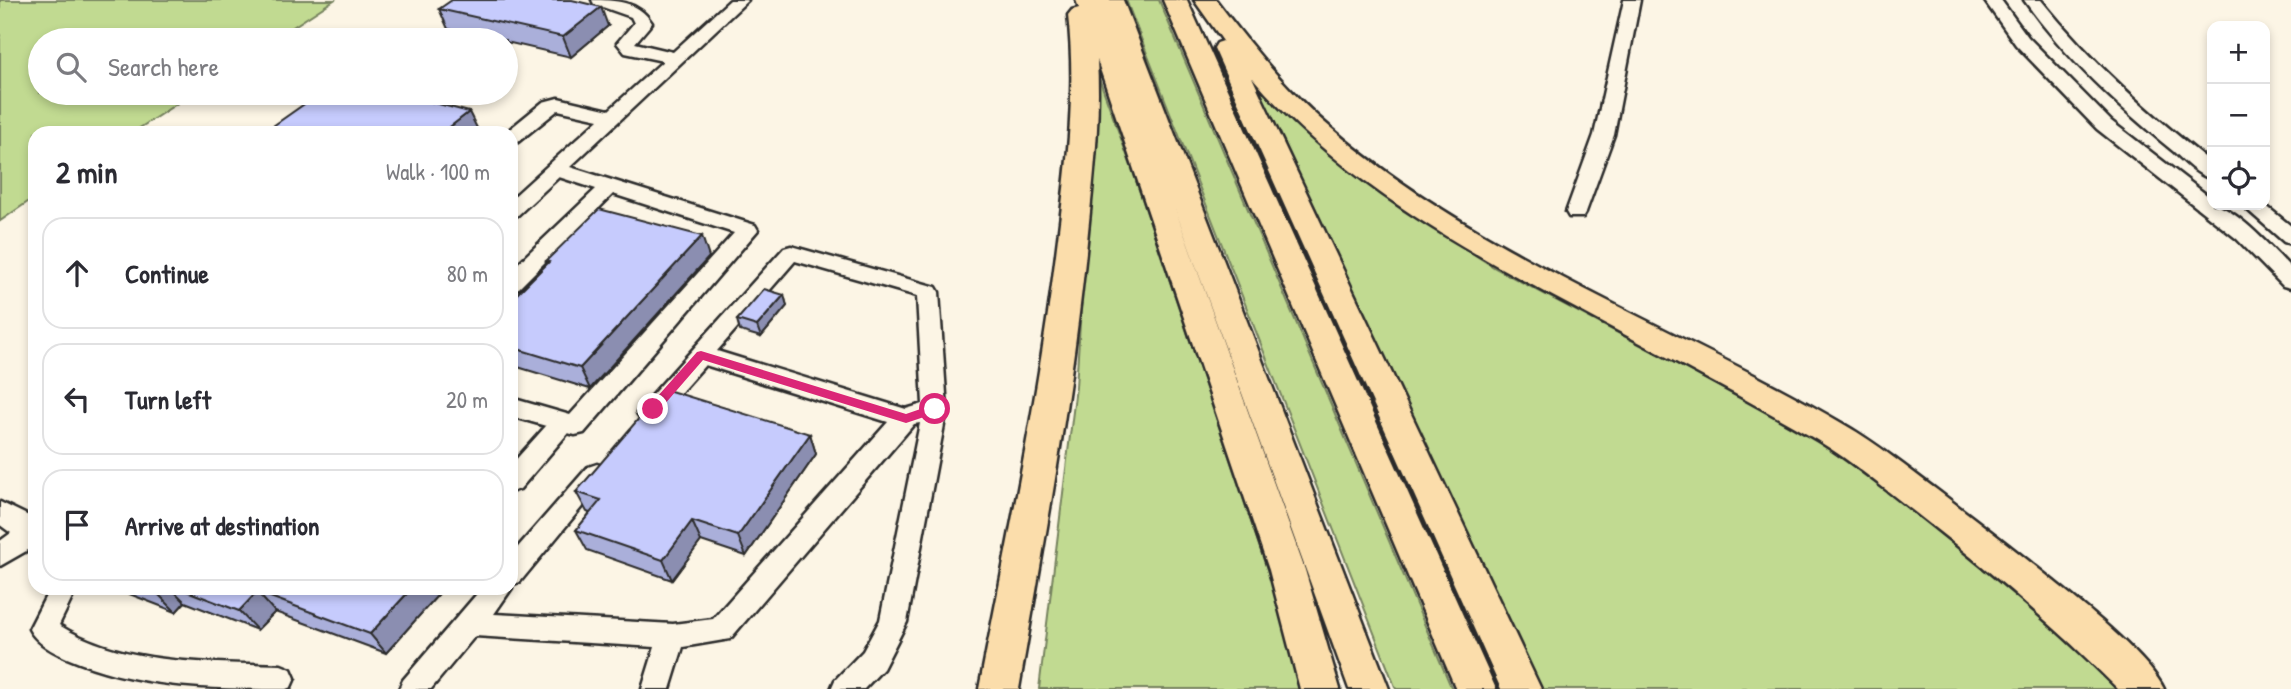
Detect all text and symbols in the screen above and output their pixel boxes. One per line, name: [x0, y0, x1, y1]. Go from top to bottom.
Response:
map controls: [2207, 21, 2270, 210]
button: +: [2207, 21, 2270, 84]
search box: [28, 28, 518, 105]
icon: search: [52, 48, 90, 86]
text: Search here: [108, 49, 219, 84]
button: −: [2207, 84, 2270, 147]
button: locate: [2207, 147, 2270, 210]
text: 2 min: [56, 152, 118, 192]
text: Walk · 100 m: [386, 156, 490, 187]
icon: ahead: [58, 254, 96, 292]
text: Continue: [125, 256, 209, 291]
text: 80 m: [447, 258, 488, 289]
icon: left: [58, 380, 96, 418]
text: Turn left: [125, 382, 211, 417]
text: 20 m: [446, 384, 488, 415]
route end: [637, 393, 668, 424]
route start: [919, 393, 950, 424]
icon: arrive: [58, 506, 96, 544]
text: Arrive at destination: [125, 508, 320, 543]

